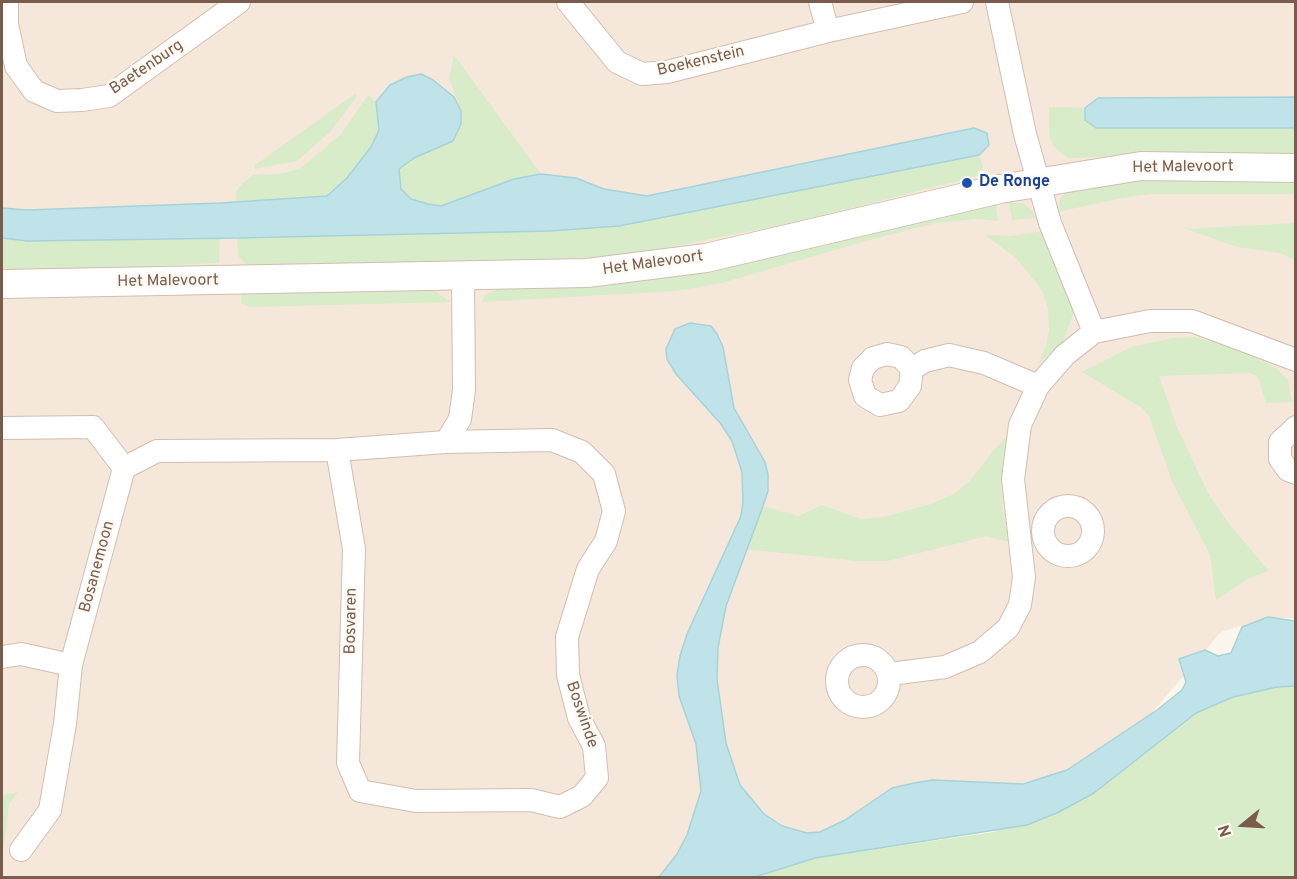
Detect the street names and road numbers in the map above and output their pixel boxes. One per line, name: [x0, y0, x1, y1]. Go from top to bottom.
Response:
street label: Baetenburg: [107, 36, 187, 100]
street label: Boekenstein: [655, 43, 747, 81]
street label: Het Malevoort: [1132, 158, 1234, 178]
street label: Het Malevoort: [601, 247, 705, 281]
street label: Het Malevoort: [117, 272, 219, 292]
street label: Bosanemoon: [77, 519, 119, 615]
street label: Bosvaren: [342, 587, 362, 655]
street label: Boswinde: [561, 679, 601, 751]

